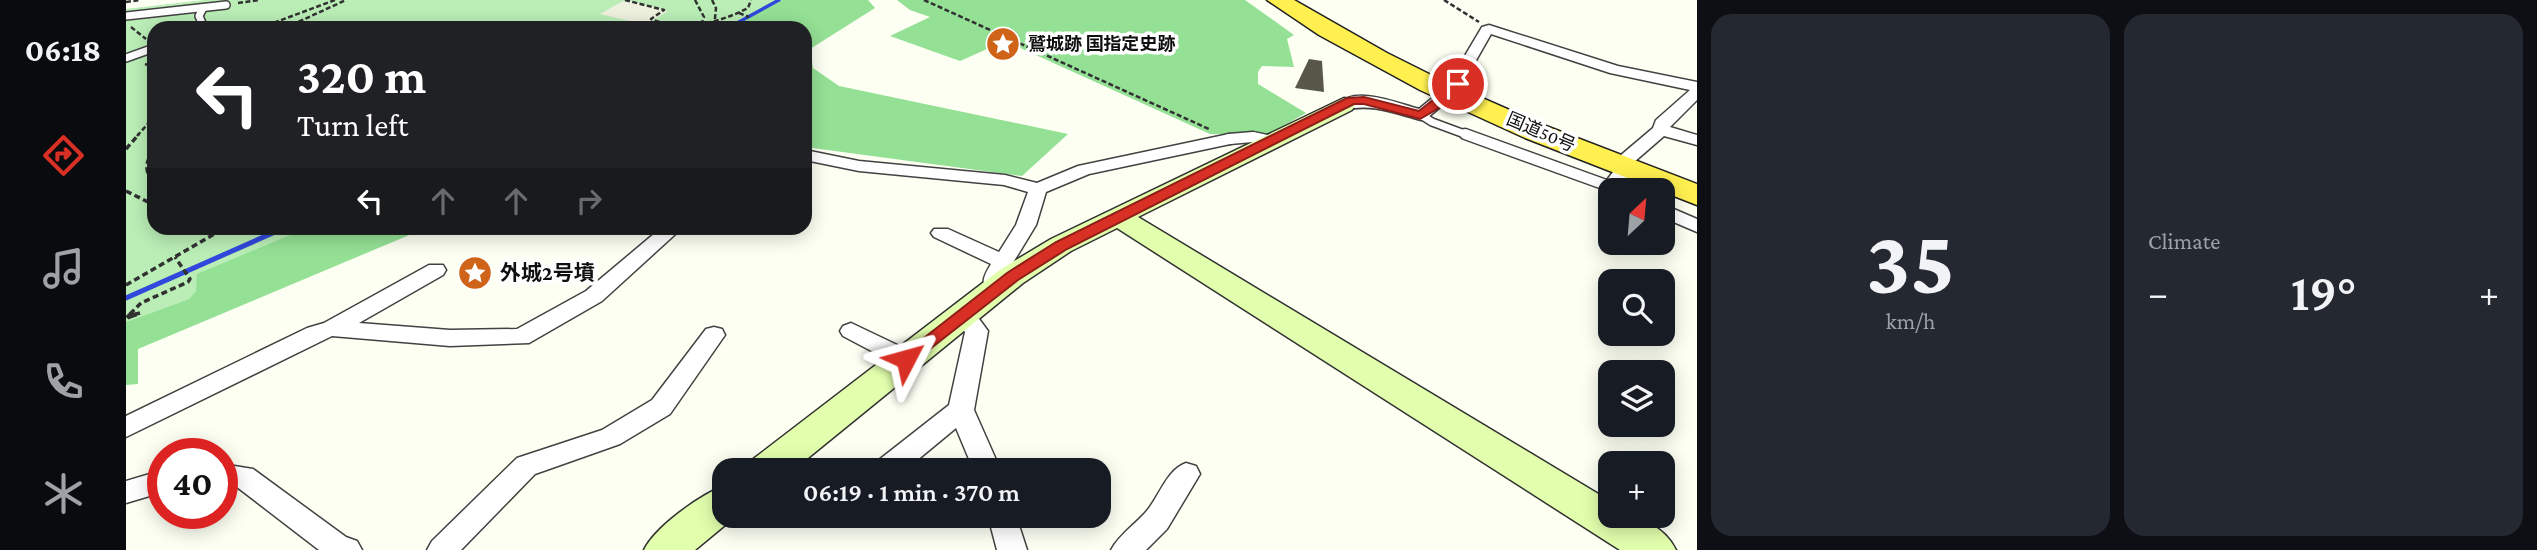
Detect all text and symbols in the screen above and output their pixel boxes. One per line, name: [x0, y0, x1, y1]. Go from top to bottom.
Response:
place icon: 鷲城跡 国指定史跡: [984, 25, 1022, 63]
text: 06:18: [25, 32, 101, 68]
place label: 鷲城跡 国指定史跡: [1028, 34, 1175, 54]
icon: left: [182, 49, 273, 140]
text: 320 m: [297, 49, 426, 104]
pin: [1428, 54, 1488, 114]
icon: arrive: [1439, 65, 1477, 103]
text: Turn left: [297, 107, 408, 143]
street label: 国道50号: [1504, 109, 1578, 155]
icon: directions: [39, 131, 88, 180]
north arrow: [1598, 178, 1675, 256]
map controls: [1598, 178, 1675, 528]
icon: left: [351, 182, 389, 220]
icon: ahead: [424, 182, 462, 220]
icon: ahead: [497, 182, 535, 220]
icon: right: [570, 182, 608, 220]
text: 35: [1866, 211, 1955, 313]
text: Climate: [2148, 228, 2220, 254]
icon: music: [39, 244, 88, 293]
place icon: 外城2号墳: [456, 254, 494, 292]
place label: 外城2号墳: [500, 261, 595, 285]
text: 19°: [2291, 263, 2356, 321]
button: search: [1598, 269, 1675, 346]
text: −: [2148, 272, 2168, 314]
text: +: [2479, 272, 2499, 314]
text: km/h: [1886, 308, 1935, 334]
position arrow: [869, 322, 943, 396]
icon: phone: [39, 357, 88, 406]
button: layers: [1598, 360, 1675, 437]
speed limit sign: 40: [147, 438, 238, 529]
button: +: [1598, 451, 1675, 528]
icon: climate: [39, 469, 88, 518]
text: 06:19 · 1 min · 370 m: [803, 478, 1020, 507]

